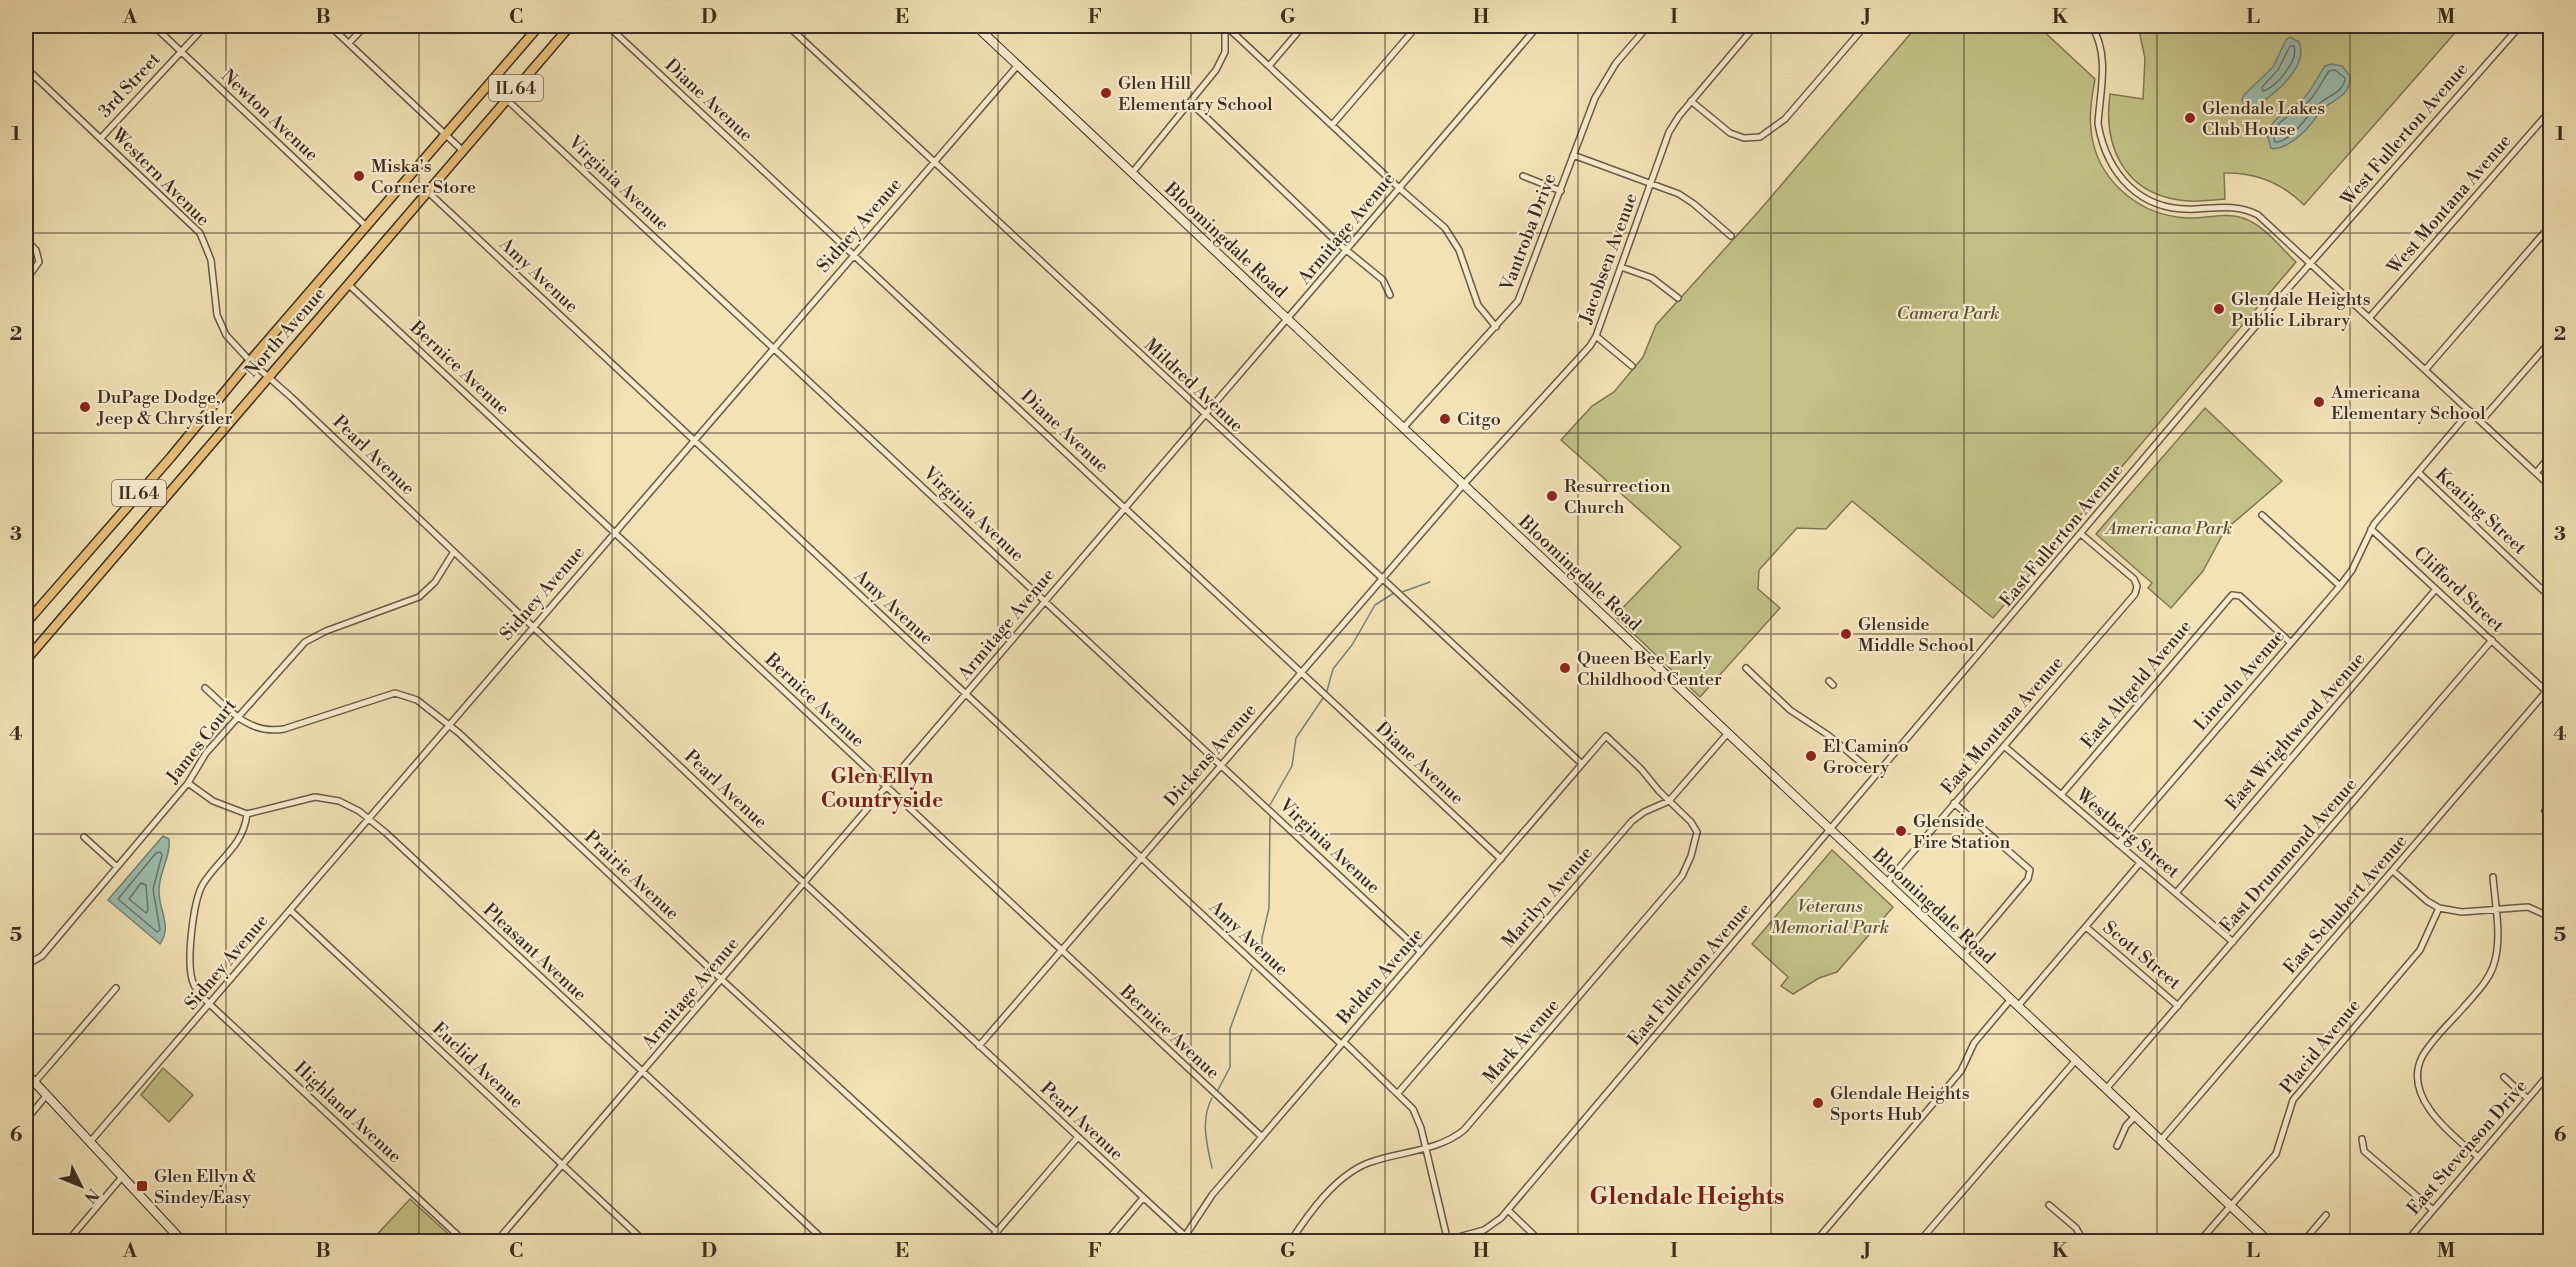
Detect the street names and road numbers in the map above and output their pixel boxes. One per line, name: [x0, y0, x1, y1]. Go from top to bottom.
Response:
street label: 3rd Street: [94, 48, 166, 123]
street label: Diane Avenue: [660, 54, 757, 147]
street label: West Fullerton Avenue: [2335, 58, 2473, 211]
street label: Newton Avenue: [216, 64, 323, 166]
road number: IL 64: [489, 75, 543, 101]
street label: Western Avenue: [106, 123, 215, 231]
street label: Virginia Avenue: [563, 130, 674, 236]
street label: West Montana Avenue: [2382, 130, 2516, 280]
street label: Armitage Avenue: [1292, 168, 1400, 290]
street label: Vantroba Drive: [1495, 170, 1561, 295]
street label: Sidney Avenue: [812, 173, 907, 277]
street label: Bloomingdale Road: [1159, 177, 1292, 304]
street label: Jacobsen Avenue: [1574, 190, 1643, 327]
street label: Amy Avenue: [494, 232, 583, 318]
street label: North Avenue: [240, 283, 331, 382]
street label: Bernice Avenue: [404, 316, 514, 420]
street label: Mildred Avenue: [1139, 334, 1248, 437]
street label: Diane Avenue: [1016, 385, 1113, 478]
street label: Pearl Avenue: [328, 411, 419, 500]
street label: East Fullerton Avenue: [1995, 459, 2128, 612]
street label: Virginia Avenue: [918, 461, 1029, 567]
street label: Keating Street: [2430, 463, 2531, 560]
road number: IL 64: [112, 480, 166, 506]
street label: Bloomingdale Road: [1513, 510, 1646, 637]
street label: Sidney Avenue: [495, 541, 590, 645]
street label: Clifford Street: [2409, 542, 2509, 638]
street label: Amy Avenue: [849, 564, 938, 650]
street label: Armitage Avenue: [952, 564, 1060, 686]
street label: East Altgeld Avenue: [2076, 615, 2197, 753]
street label: Lincoln Avenue: [2189, 625, 2290, 736]
street label: Bernice Avenue: [759, 648, 869, 752]
street label: East Wrightwood Avenue: [2221, 648, 2370, 815]
street label: East Montana Avenue: [1936, 652, 2068, 799]
street label: James Court: [161, 694, 242, 789]
street label: Dickens Avenue: [1159, 699, 1261, 812]
street label: Diane Avenue: [1371, 717, 1468, 810]
street label: Pearl Avenue: [679, 745, 772, 834]
street label: East Drummond Avenue: [2215, 773, 2362, 938]
street label: Westberg Street: [2071, 783, 2184, 884]
street label: Virginia Avenue: [1274, 793, 1385, 899]
street label: Prairie Avenue: [579, 826, 684, 925]
street label: East Schubert Avenue: [2279, 830, 2412, 979]
street label: Marilyn Avenue: [1497, 842, 1598, 953]
street label: Bloomingdale Road: [1867, 843, 2000, 970]
street label: Amy Avenue: [1204, 895, 1293, 981]
street label: East Fullerton Avenue: [1623, 898, 1756, 1051]
street label: Pleasant Avenue: [478, 899, 591, 1006]
street label: Sidney Avenue: [180, 910, 273, 1015]
street label: Scott Street: [2098, 916, 2186, 995]
street label: Belden Avenue: [1332, 923, 1428, 1030]
street label: Armitage Avenue: [636, 933, 744, 1055]
street label: Bernice Avenue: [1114, 980, 1224, 1084]
street label: Mark Avenue: [1478, 994, 1565, 1089]
street label: Placid Avenue: [2275, 994, 2366, 1098]
street label: Euclid Avenue: [427, 1017, 528, 1113]
street label: Highland Avenue: [289, 1057, 406, 1168]
street label: East Stevenson Drive: [2402, 1075, 2532, 1220]
street label: Pearl Avenue: [1035, 1077, 1128, 1166]

